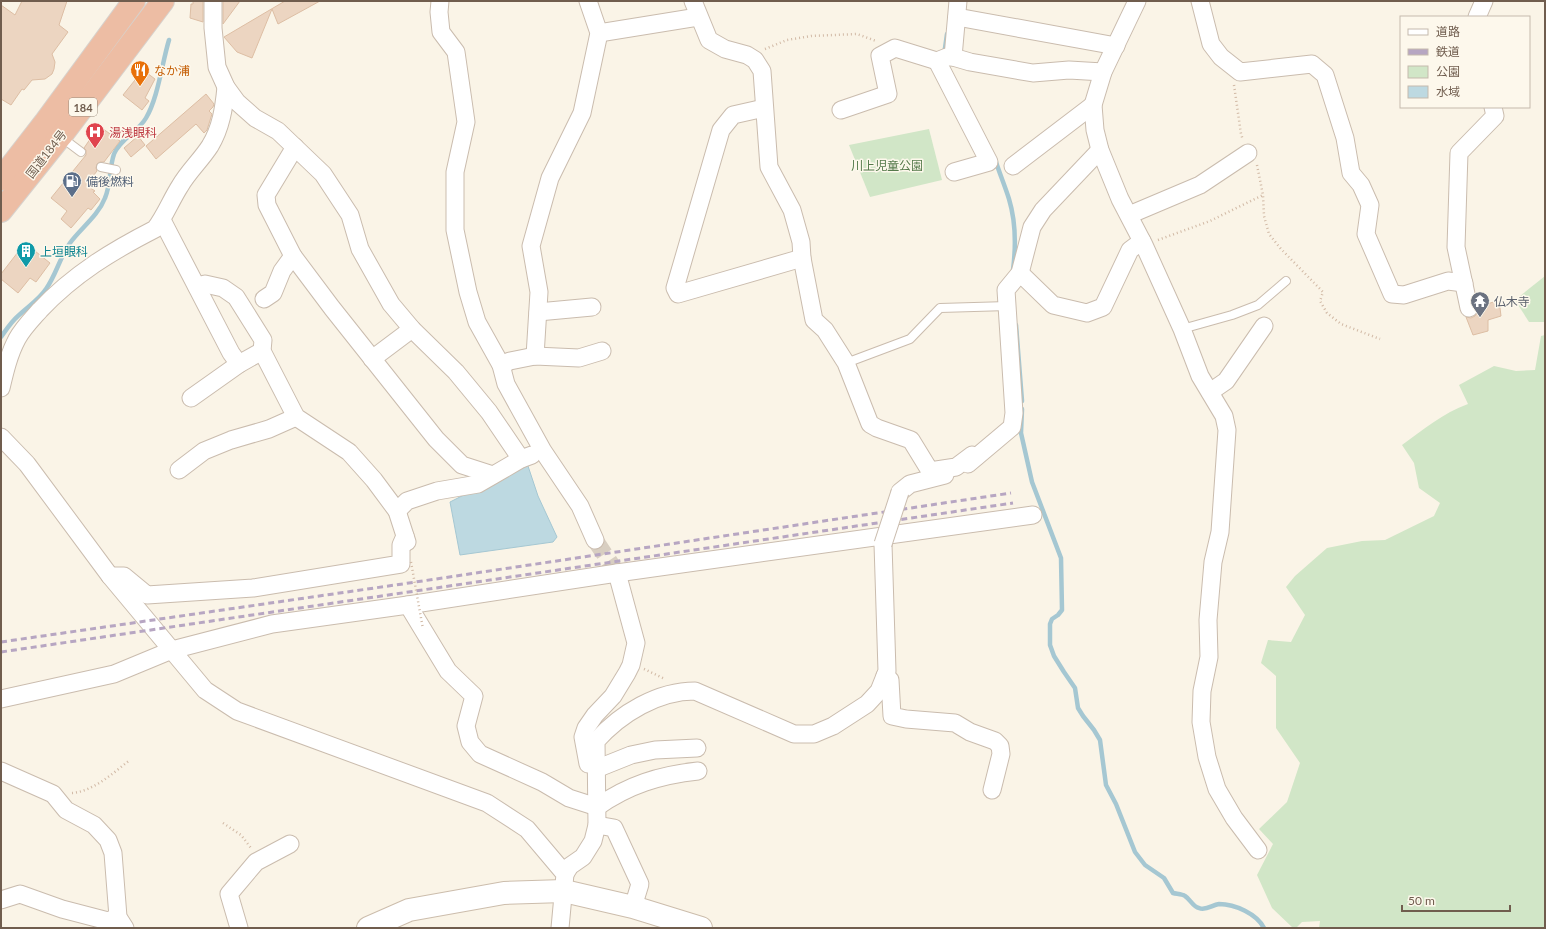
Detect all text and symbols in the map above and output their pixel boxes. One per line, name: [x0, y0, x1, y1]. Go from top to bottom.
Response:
legend: [1400, 16, 1530, 108]
text: 道路: [1436, 24, 1460, 39]
text: 鉄道: [1436, 44, 1460, 59]
restaurant icon: なか浦: [129, 59, 151, 87]
place label: なか浦: [154, 63, 190, 78]
text: 公園: [1436, 64, 1460, 79]
text: 水域: [1436, 84, 1460, 99]
road number: 184: [69, 98, 97, 116]
hospital icon: 湯浅眼科: [84, 121, 106, 149]
place label: 湯浅眼科: [109, 125, 157, 140]
street label: 国道184号: [23, 127, 69, 181]
park label: 川上児童公園: [851, 158, 923, 173]
fuel station icon: 備後燃料: [61, 170, 83, 198]
place label: 備後燃料: [86, 174, 134, 189]
building icon: 上垣眼科: [15, 240, 37, 268]
place label: 上垣眼科: [40, 244, 88, 259]
temple icon: 仏木寺: [1469, 290, 1491, 318]
place label: 仏木寺: [1494, 294, 1530, 309]
scale bar: [1402, 887, 1510, 913]
text: 50 m: [1408, 893, 1435, 908]

